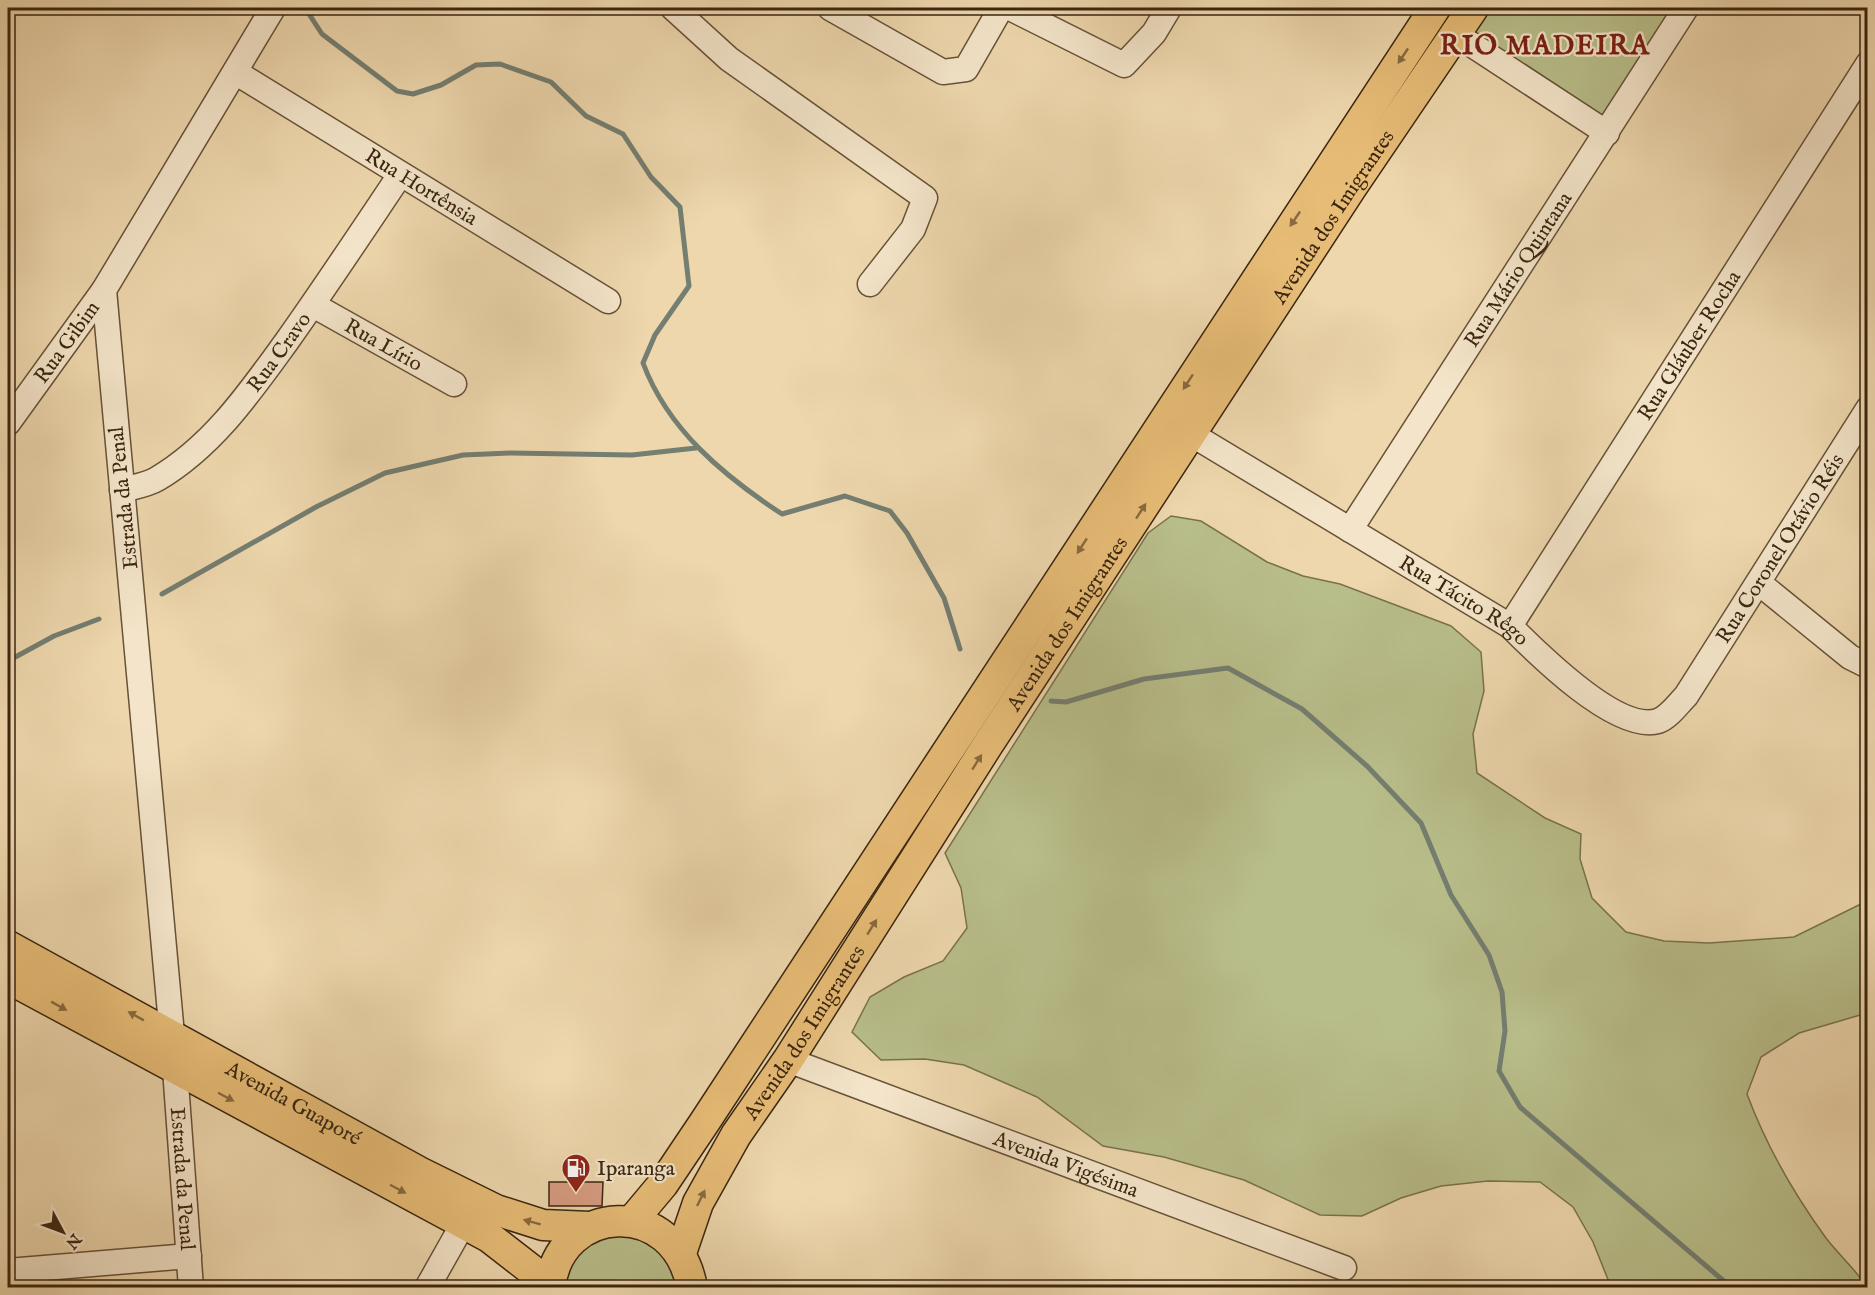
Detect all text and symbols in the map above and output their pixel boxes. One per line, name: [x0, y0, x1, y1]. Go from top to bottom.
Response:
district label: RIO MADEIRA: [1440, 30, 1650, 64]
one-way arrow: [1398, 48, 1409, 64]
street label: Avenida dos Imigrantes: [1266, 125, 1401, 311]
street label: Rua Hortênsia: [360, 143, 483, 233]
street label: Rua Mário Quintana: [1459, 186, 1580, 353]
one-way arrow: [1289, 210, 1301, 226]
street label: Rua Gláuber Rocha: [1632, 265, 1748, 426]
street label: Rua Gibim: [29, 296, 107, 389]
street label: Rua Cravo: [242, 308, 318, 398]
street label: Rua Lírio: [339, 313, 427, 379]
one-way arrow: [1183, 374, 1194, 390]
street label: Estrada da Penal: [104, 425, 145, 570]
street label: Rua Coronel Otávio Réis: [1711, 449, 1851, 649]
one-way arrow: [1135, 502, 1146, 519]
street label: Avenida dos Imigrantes: [1001, 532, 1135, 718]
one-way arrow: [1077, 537, 1088, 554]
street label: Rua Tácito Rêgo: [1393, 550, 1534, 652]
one-way arrow: [971, 754, 982, 770]
one-way arrow: [867, 918, 878, 935]
street label: Avenida dos Imigrantes: [738, 941, 872, 1127]
one-way arrow: [51, 1001, 68, 1011]
one-way arrow: [128, 1011, 145, 1021]
street label: Avenida Guaporé: [219, 1056, 366, 1153]
one-way arrow: [218, 1092, 235, 1102]
street label: Estrada da Penal: [163, 1106, 200, 1251]
street label: Avenida Vigésima: [988, 1126, 1143, 1205]
fuel station icon: Iparanga: [560, 1152, 592, 1194]
place label: Iparanga: [597, 1156, 676, 1183]
one-way arrow: [390, 1184, 407, 1194]
one-way arrow: [696, 1189, 706, 1206]
north arrow: [33, 1202, 93, 1262]
one-way arrow: [523, 1217, 541, 1226]
text: N: [61, 1228, 86, 1252]

